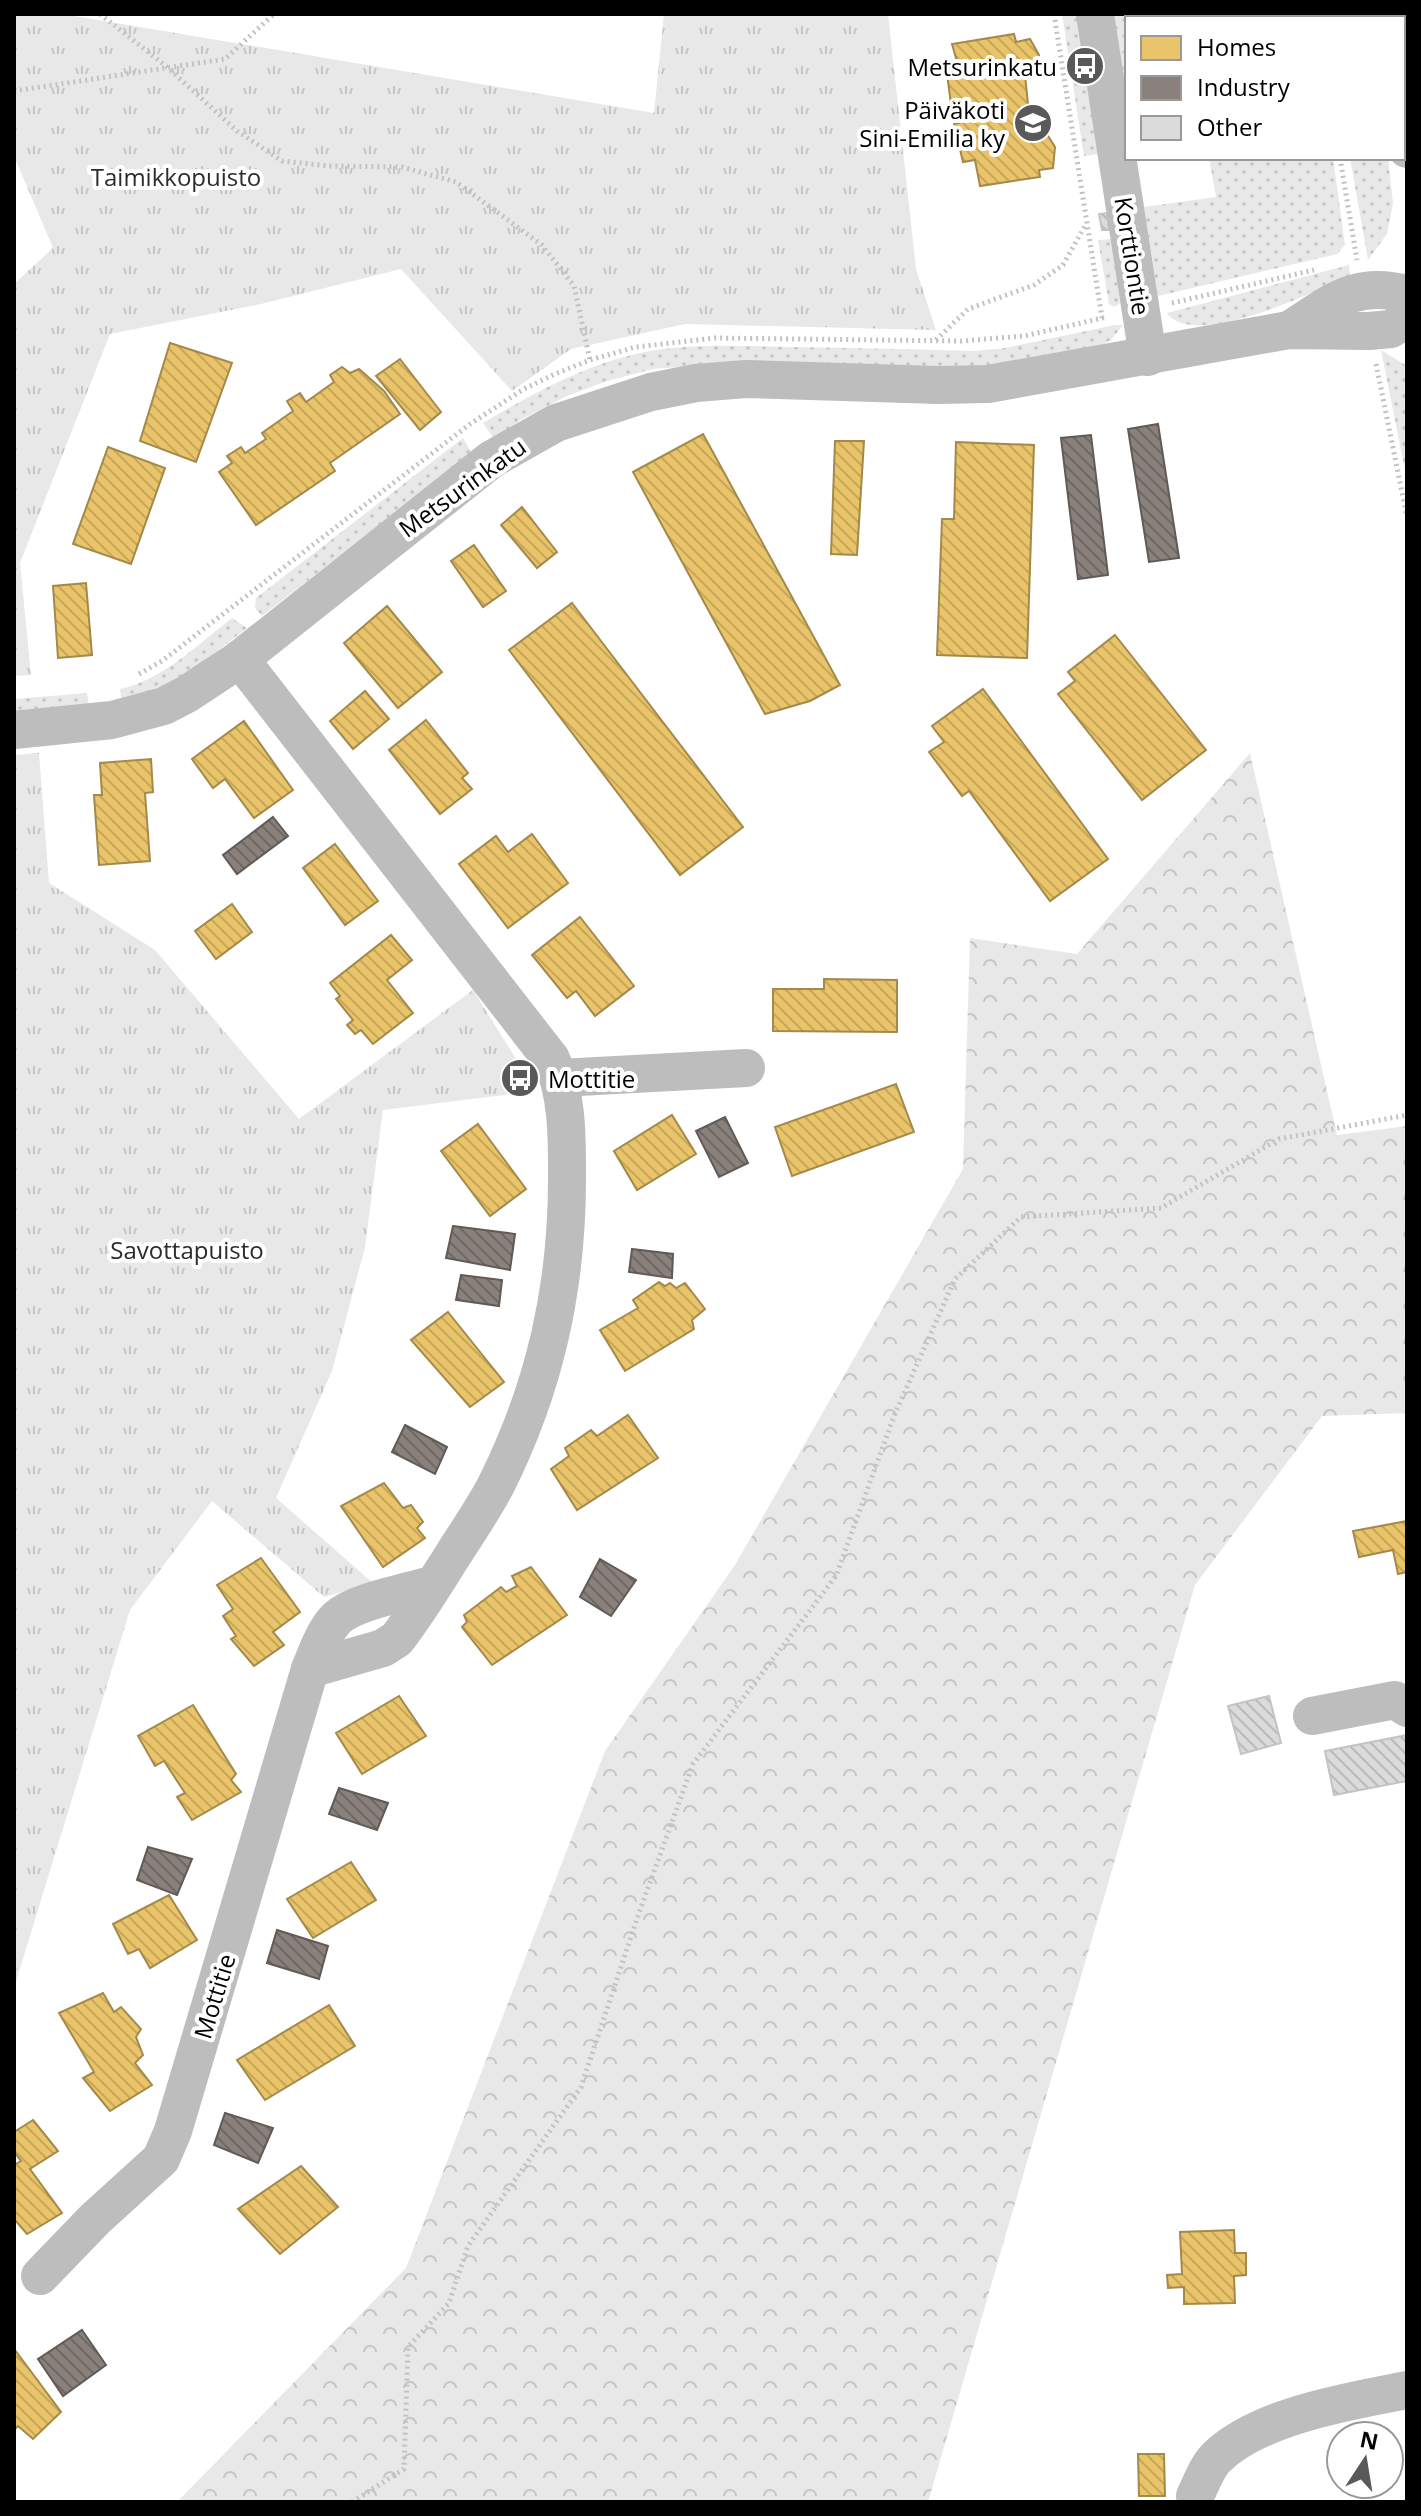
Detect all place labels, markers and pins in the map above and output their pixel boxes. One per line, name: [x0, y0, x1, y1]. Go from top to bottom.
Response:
bus stop icon: Metsurinkatu: [1064, 45, 1106, 87]
place label: Metsurinkatu: [907, 50, 1057, 83]
place label: Päiväkoti Sini-Emilia ky: [859, 93, 1006, 154]
school or university icon: Päiväkoti Sini-Emilia ky: [1012, 102, 1054, 144]
bus stop icon: Mottitie: [499, 1057, 541, 1099]
place label: Mottitie: [548, 1062, 635, 1095]

